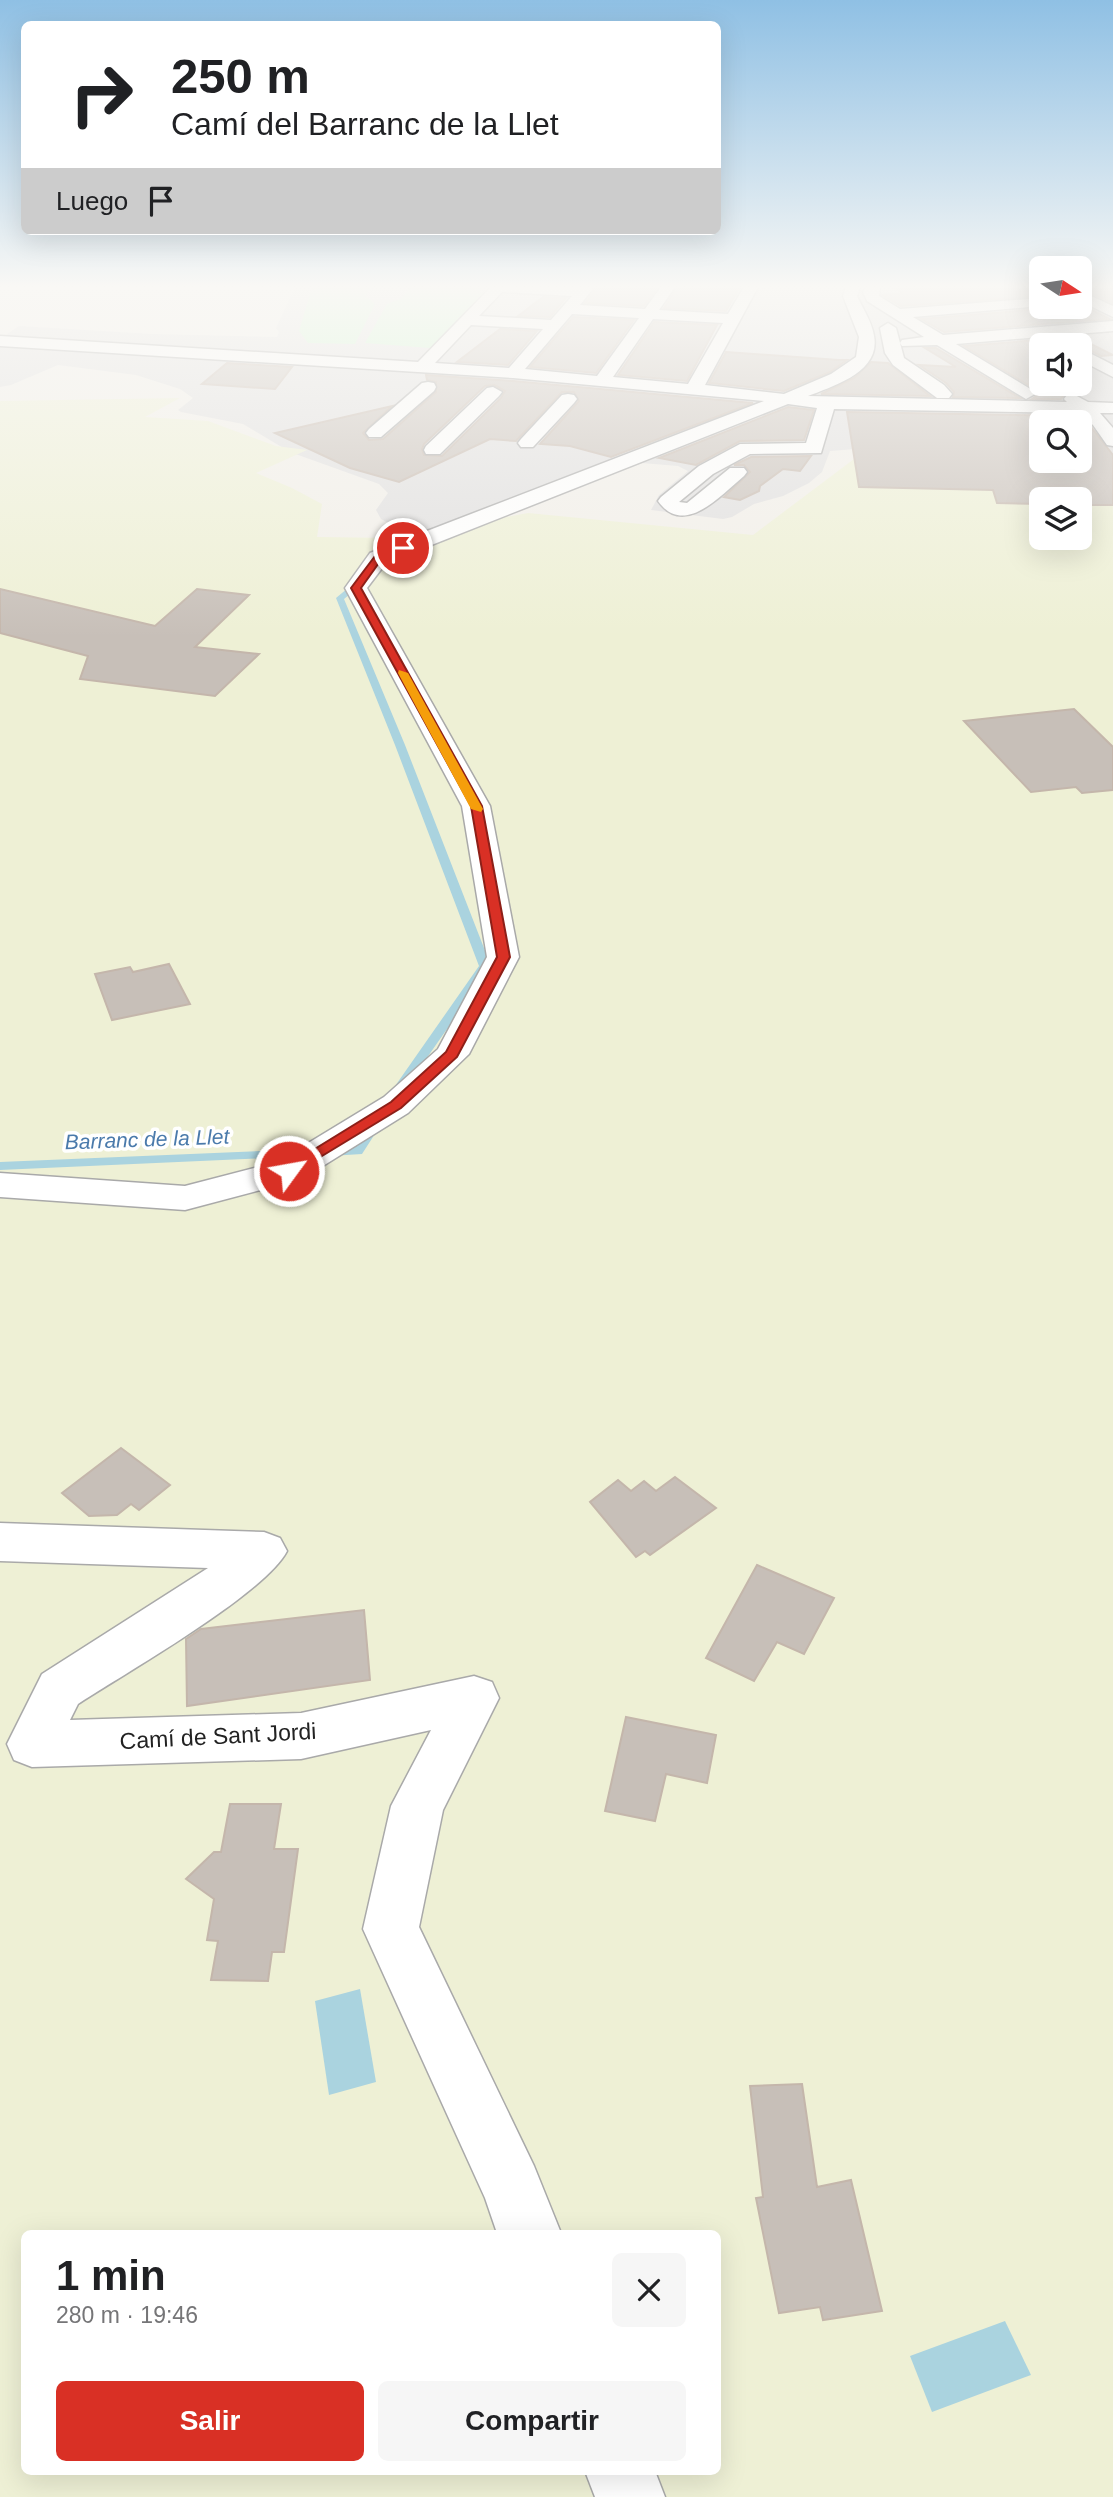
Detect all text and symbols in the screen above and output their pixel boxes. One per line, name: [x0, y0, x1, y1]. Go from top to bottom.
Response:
icon: right: [56, 49, 147, 140]
text: 250 m: [171, 49, 310, 103]
text: Camí del Barranc de la Llet: [171, 106, 559, 142]
icon: arrive: [142, 182, 180, 220]
text: Luego: [56, 186, 128, 216]
north arrow: [1029, 256, 1092, 318]
map controls: [1029, 256, 1092, 550]
button: sound: [1029, 333, 1092, 396]
button: search: [1029, 410, 1092, 473]
button: layers: [1029, 487, 1092, 550]
pin: [373, 518, 433, 578]
icon: arrive: [384, 529, 422, 567]
water label: Barranc de la Llet: [64, 1125, 231, 1153]
position arrow: [252, 1134, 326, 1208]
street label: Camí de Sant Jordi: [119, 1718, 317, 1754]
text: 1 min: [56, 2252, 166, 2299]
button: close: [612, 2253, 686, 2327]
text: 280 m · 19:46: [56, 2302, 198, 2328]
button: Salir: [56, 2381, 364, 2461]
button: Compartir: [378, 2381, 686, 2461]

